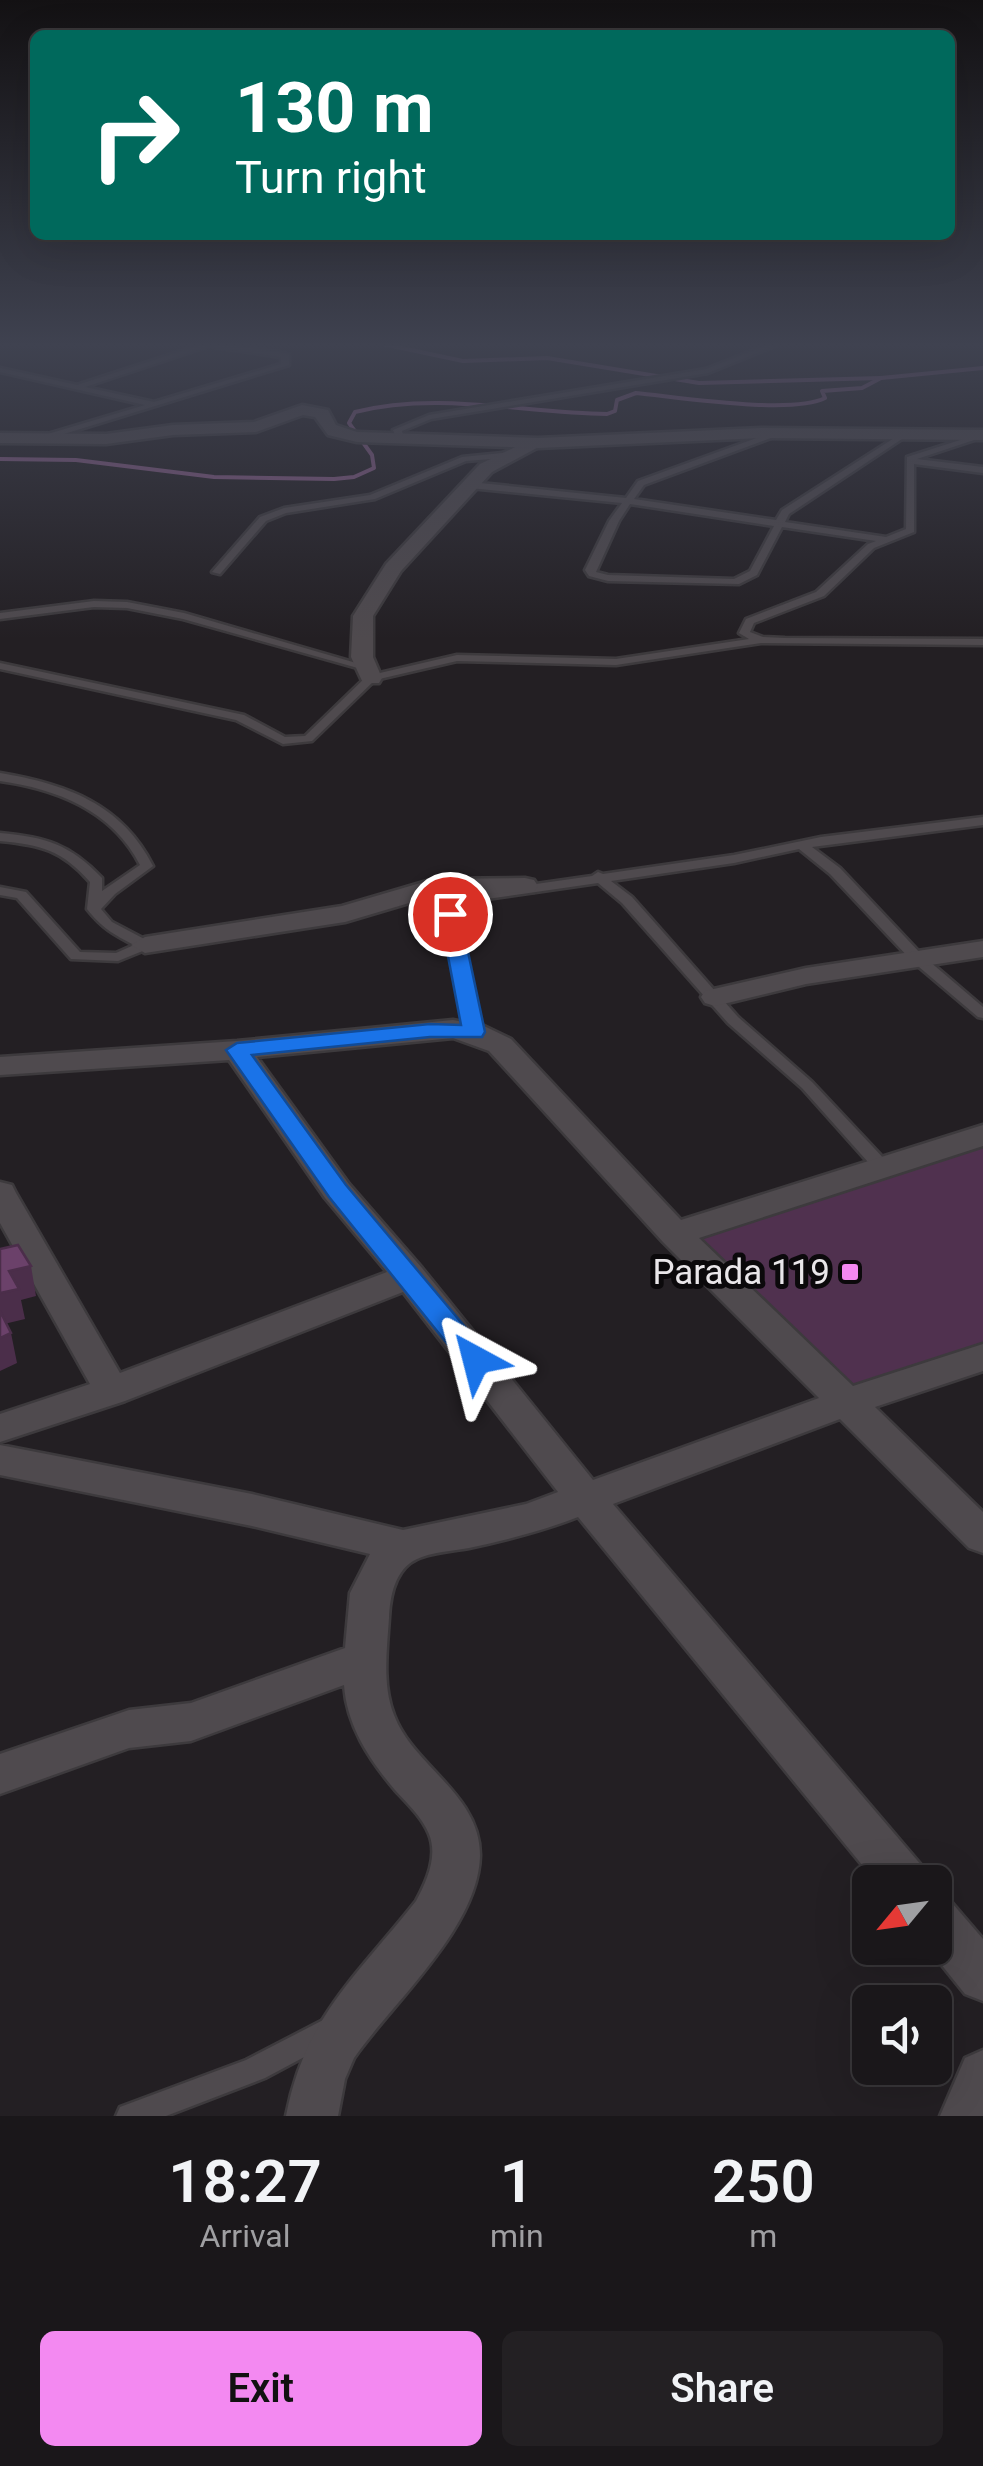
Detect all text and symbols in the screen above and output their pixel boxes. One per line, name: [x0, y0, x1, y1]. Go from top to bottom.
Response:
text: 130 m: [235, 67, 434, 149]
icon: right: [70, 70, 200, 200]
text: Turn right: [235, 151, 427, 204]
pin: [408, 872, 493, 957]
icon: arrive: [423, 887, 478, 942]
place label: Parada 119: [652, 1252, 830, 1293]
marker: Parada 119: [839, 1261, 861, 1283]
position arrow: [424, 1308, 528, 1412]
north arrow: [852, 1865, 952, 1965]
map controls: [852, 1865, 952, 2085]
button: sound: [852, 1985, 952, 2085]
text: 18:27: [168, 2146, 322, 2217]
text: 1: [500, 2146, 534, 2217]
text: 250: [712, 2146, 815, 2217]
text: Arrival: [200, 2217, 290, 2255]
text: min: [490, 2217, 544, 2255]
text: m: [749, 2217, 777, 2255]
button: Exit: [40, 2331, 482, 2446]
button: Share: [502, 2331, 943, 2446]

